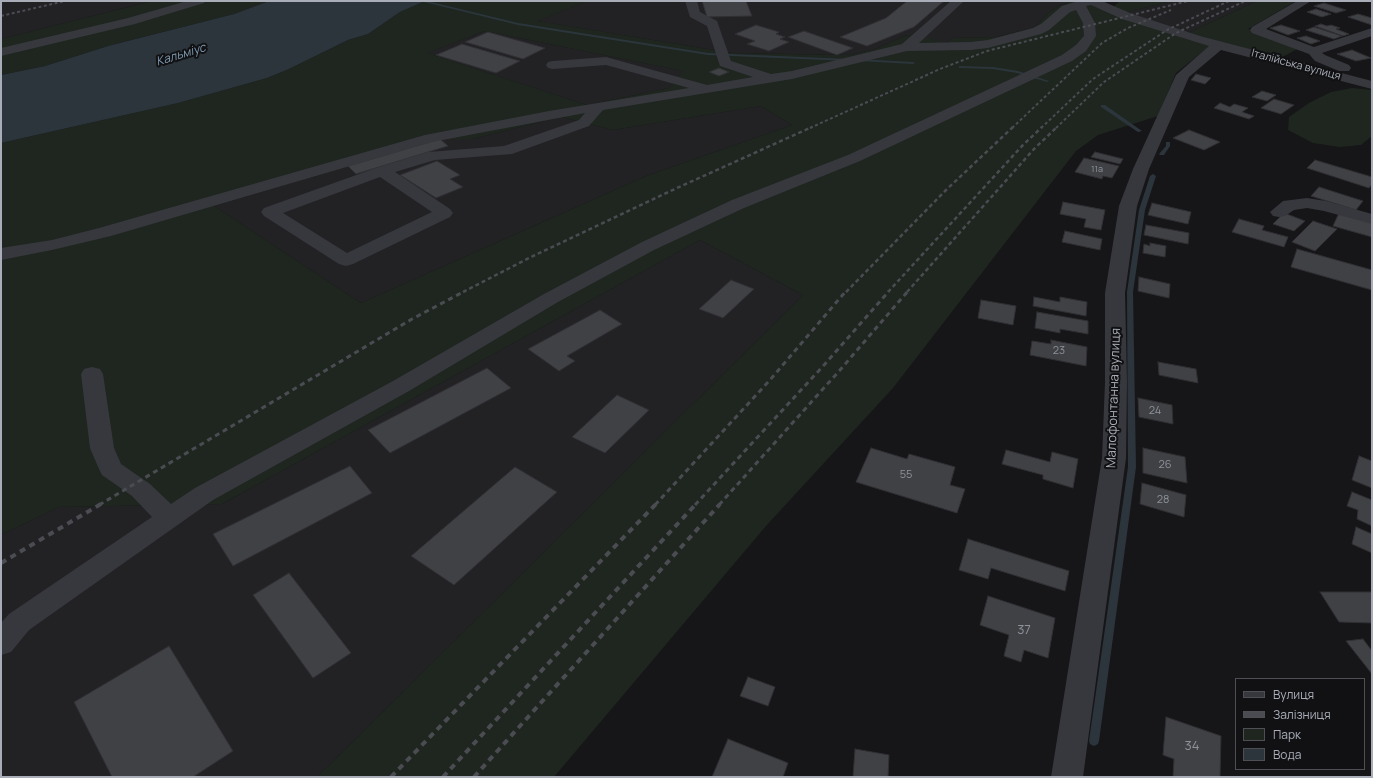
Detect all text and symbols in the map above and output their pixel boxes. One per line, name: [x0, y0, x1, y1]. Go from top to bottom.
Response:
water label: Кальміус: [155, 41, 207, 69]
street label: Італійська вулиця: [1250, 47, 1342, 83]
house number: 11а: [1091, 164, 1103, 174]
street label: Малофонтанна вулиця: [1104, 328, 1124, 468]
house number: 23: [1053, 344, 1065, 358]
house number: 24: [1149, 404, 1161, 418]
house number: 26: [1158, 458, 1172, 472]
house number: 55: [900, 468, 912, 482]
house number: 28: [1157, 493, 1169, 507]
house number: 37: [1017, 622, 1031, 638]
legend: [1235, 678, 1365, 770]
text: Вулиця: [1273, 686, 1314, 703]
text: Залізниця: [1273, 706, 1331, 723]
text: Парк: [1273, 726, 1301, 743]
house number: 34: [1185, 738, 1199, 754]
text: Вода: [1273, 746, 1301, 763]

